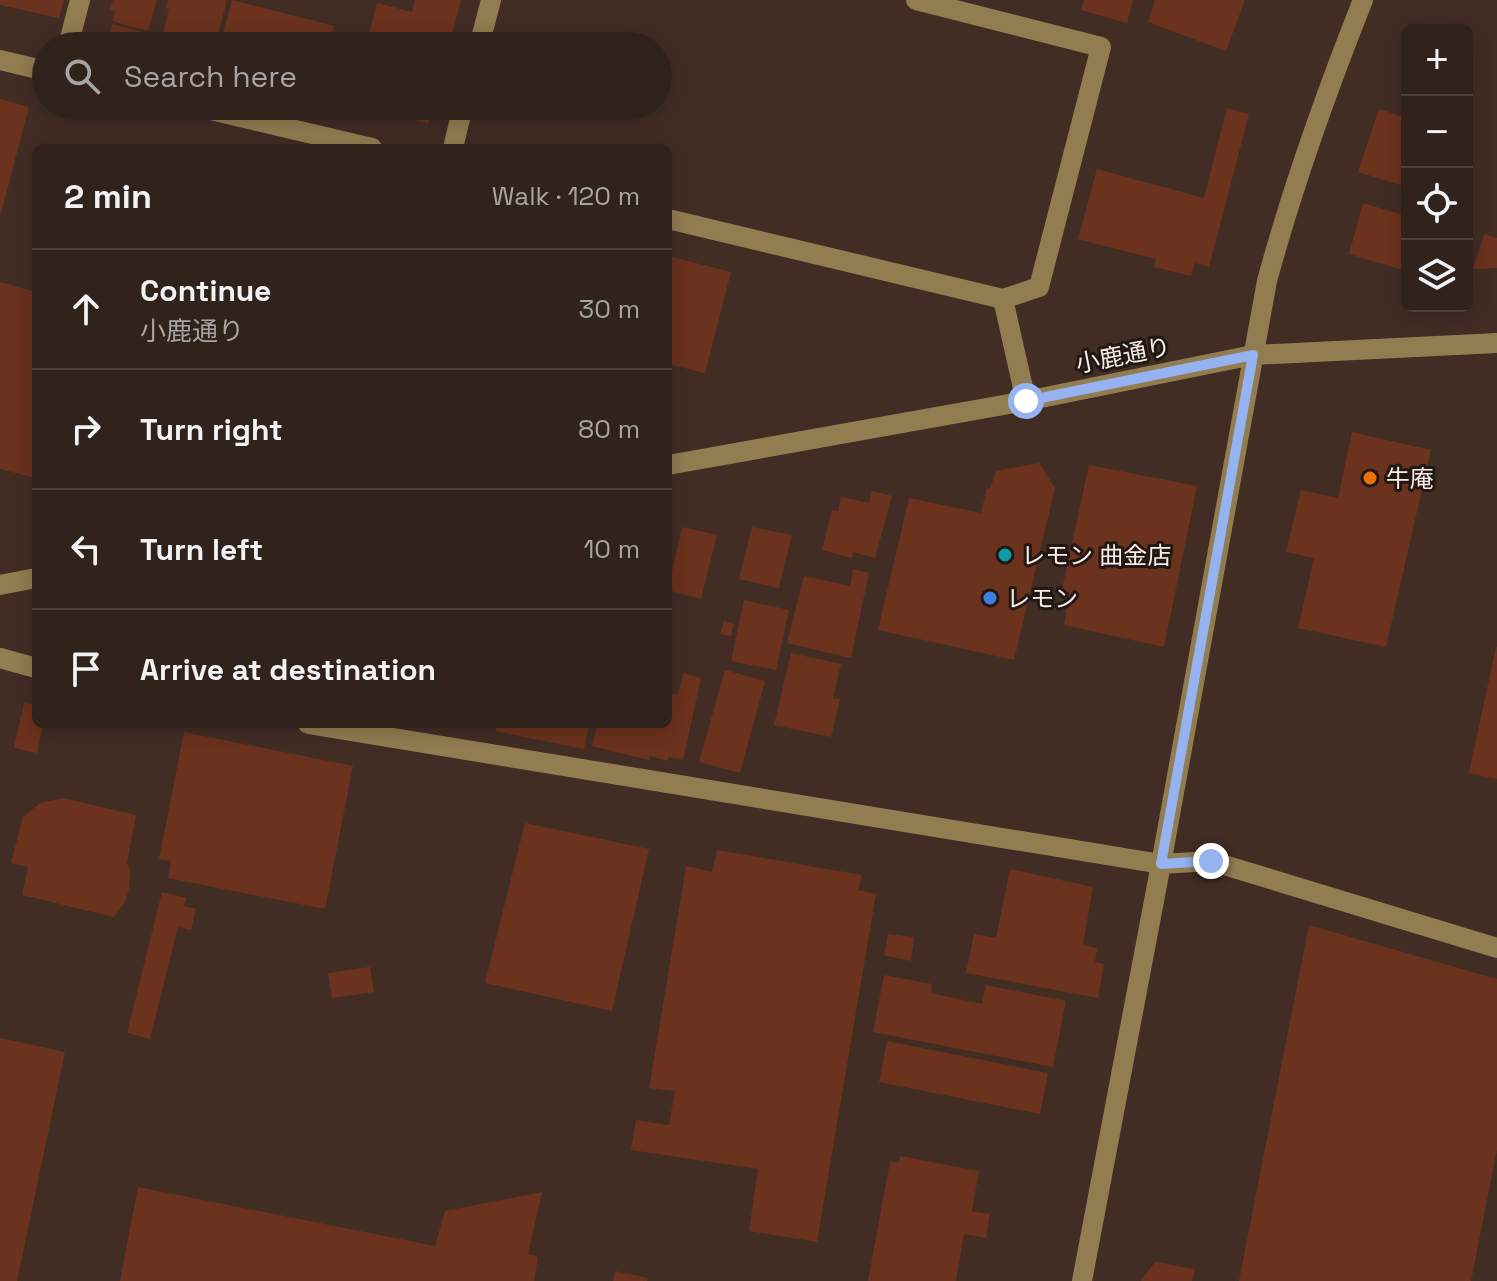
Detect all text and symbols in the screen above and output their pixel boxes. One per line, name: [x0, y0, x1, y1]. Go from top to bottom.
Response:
map controls: [1401, 24, 1473, 312]
button: +: [1401, 24, 1473, 96]
search box: [32, 32, 672, 120]
icon: search: [60, 54, 104, 98]
text: Search here: [124, 57, 297, 96]
button: −: [1401, 96, 1473, 168]
button: locate: [1401, 168, 1473, 240]
text: 2 min: [64, 175, 152, 218]
text: Walk · 120 m: [492, 179, 640, 213]
button: layers: [1401, 240, 1473, 312]
text: Continue: [140, 271, 271, 310]
icon: ahead: [64, 287, 108, 331]
text: 30 m: [579, 292, 640, 326]
text: 小鹿通り: [140, 314, 244, 348]
street label: 小鹿通り: [1073, 331, 1173, 379]
route start: [1008, 383, 1044, 419]
icon: right: [64, 407, 108, 451]
text: Turn right: [140, 410, 283, 449]
text: 80 m: [578, 412, 640, 446]
place label: 牛庵: [1386, 463, 1434, 494]
marker: 牛庵: [1361, 469, 1379, 487]
icon: left: [64, 527, 108, 571]
text: Turn left: [140, 530, 263, 569]
text: 10 m: [583, 532, 640, 566]
place label: レモン 曲金店: [1021, 540, 1171, 571]
marker: レモン 曲金店: [996, 546, 1014, 564]
place label: レモン: [1006, 583, 1078, 614]
marker: レモン: [981, 589, 999, 607]
icon: arrive: [64, 647, 108, 691]
text: Arrive at destination: [140, 650, 436, 689]
route end: [1193, 843, 1229, 879]

